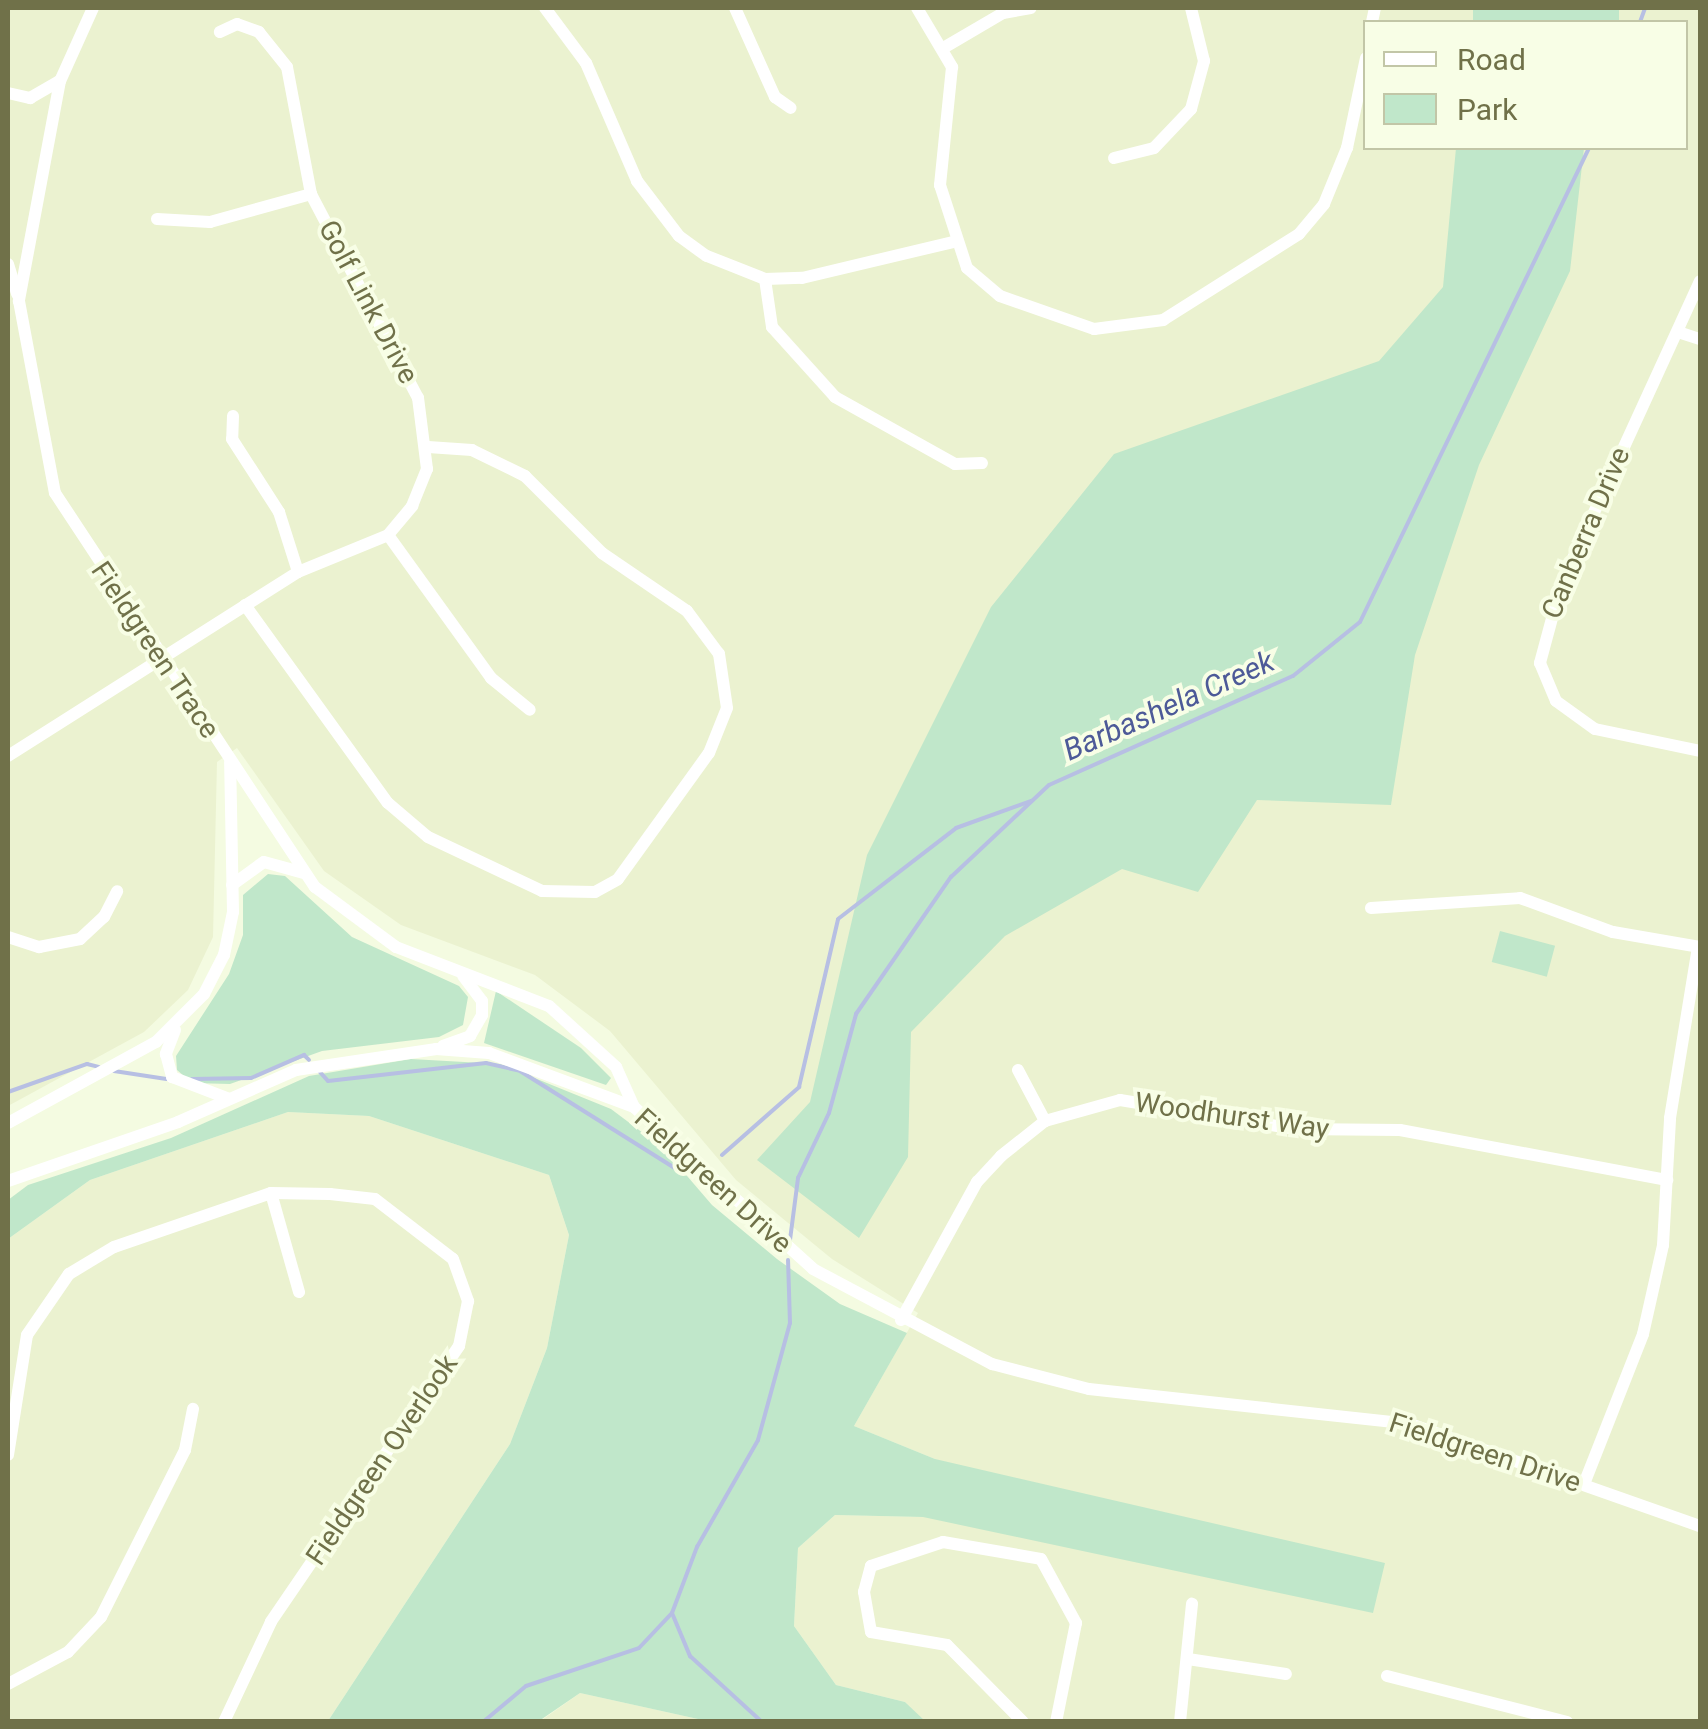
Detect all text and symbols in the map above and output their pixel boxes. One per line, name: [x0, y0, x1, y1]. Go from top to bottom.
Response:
legend: [1363, 20, 1688, 150]
text: Road: [1457, 42, 1526, 77]
text: Park: [1457, 92, 1517, 127]
street label: Golf Link Drive: [311, 215, 425, 389]
street label: Canberra Drive: [1535, 442, 1637, 624]
street label: Fieldgreen Trace: [83, 555, 227, 745]
water label: Barbashela Creek: [1058, 643, 1280, 769]
street label: Woodhurst Way: [1133, 1086, 1331, 1146]
street label: Fieldgreen Drive: [628, 1102, 798, 1260]
street label: Fieldgreen Overlook: [299, 1348, 465, 1572]
street label: Fieldgreen Drive: [1385, 1406, 1585, 1500]

